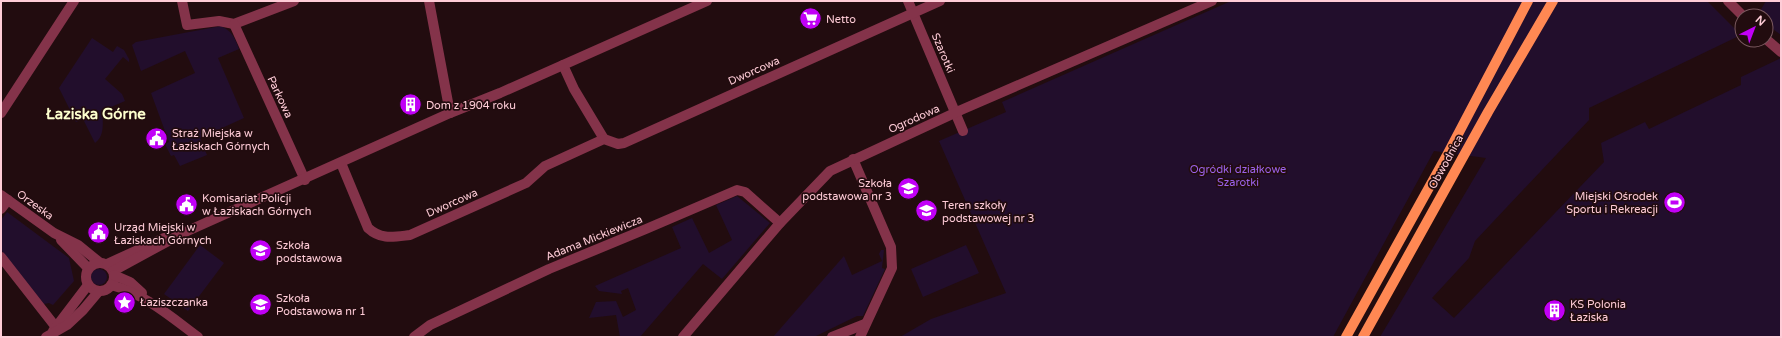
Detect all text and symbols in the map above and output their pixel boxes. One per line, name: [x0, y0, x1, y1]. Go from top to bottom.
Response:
supermarket icon: Netto: [798, 6, 824, 32]
north arrow: [1734, 8, 1774, 48]
place label: Netto: [826, 13, 856, 26]
text: N: [1753, 13, 1768, 29]
street label: Szarotki: [929, 31, 957, 75]
street label: Dworcowa: [726, 54, 782, 88]
street label: Parkowa: [265, 74, 295, 120]
building icon: Dom z 1904 roku: [398, 92, 424, 118]
place label: Dom z 1904 roku: [426, 99, 516, 112]
street label: Ogrodowa: [886, 102, 942, 136]
district label: Łaziska Górne: [46, 105, 146, 123]
public building icon: Straż Miejska w Łaziskach Górnych: [143, 126, 169, 152]
place label: Straż Miejska w Łaziskach Górnych: [172, 127, 270, 153]
street label: Obwodnica: [1426, 133, 1466, 191]
park label: Ogródki działkowe Szarotki: [1190, 163, 1286, 189]
school or university icon: Szkoła podstawowa nr 3: [895, 176, 921, 202]
place label: Szkoła podstawowa nr 3: [802, 177, 892, 203]
street label: Dworcowa: [424, 186, 480, 220]
street label: Orzeska: [14, 187, 56, 223]
sports icon: Miejski Ośrodek Sportu i Rekreacji: [1661, 189, 1687, 215]
place label: Miejski Ośrodek Sportu i Rekreacji: [1566, 190, 1658, 216]
public building icon: Komisariat Policji w Łaziskach Górnych: [173, 191, 199, 217]
place label: Komisariat Policji w Łaziskach Górnych: [202, 192, 311, 218]
school or university icon: Teren szkoły podstawowej nr 3: [913, 198, 939, 224]
place label: Teren szkoły podstawowej nr 3: [942, 199, 1035, 225]
street label: Adama Mickiewicza: [544, 213, 644, 263]
public building icon: Urząd Miejski w Łaziskach Górnych: [85, 220, 111, 246]
place label: Urząd Miejski w Łaziskach Górnych: [114, 221, 212, 247]
school or university icon: Szkoła podstawowa: [248, 238, 274, 264]
place label: Szkoła podstawowa: [276, 239, 342, 265]
place icon: Łaziszczanka: [112, 289, 138, 315]
school or university icon: Szkoła Podstawowa nr 1: [248, 291, 274, 317]
place label: Szkoła Podstawowa nr 1: [276, 292, 366, 318]
place label: Łaziszczanka: [140, 296, 208, 309]
building icon: KS Polonia Łaziska: [1541, 297, 1567, 323]
place label: KS Polonia Łaziska: [1570, 298, 1626, 324]

